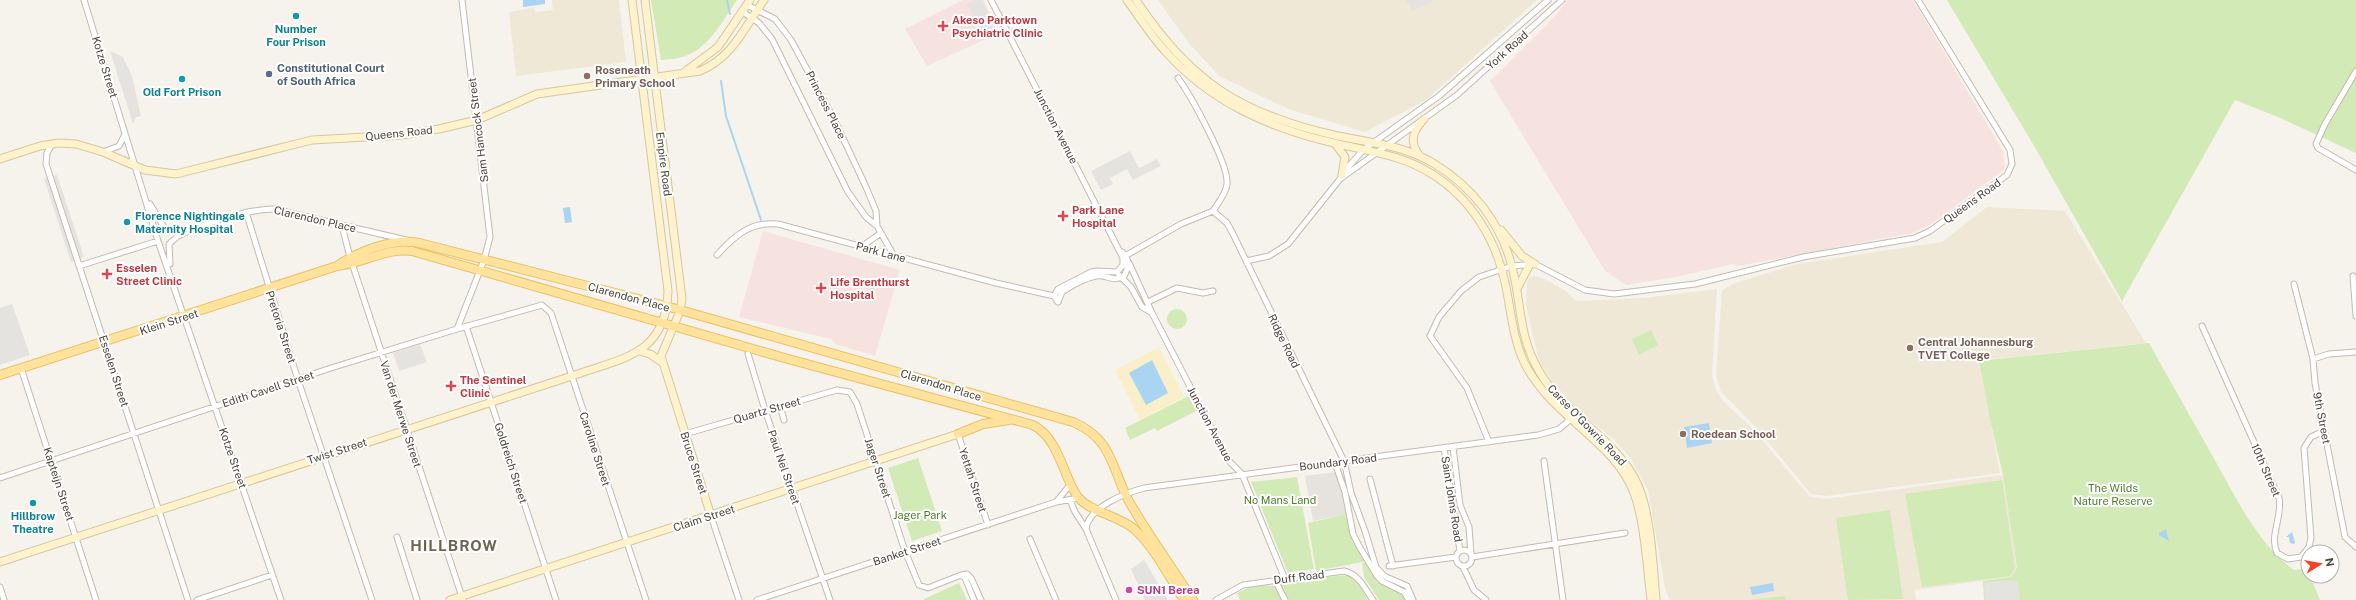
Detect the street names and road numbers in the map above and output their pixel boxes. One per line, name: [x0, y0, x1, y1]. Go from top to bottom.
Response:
street label: York Road: [1484, 28, 1530, 72]
street label: Kotze Street: [90, 35, 120, 99]
street label: Princess Place: [804, 69, 848, 141]
street label: Sam Hancock Street: [466, 77, 490, 183]
street label: Junction Avenue: [1032, 86, 1080, 166]
street label: Queens Road: [365, 123, 433, 143]
street label: Empire Road: [654, 131, 674, 197]
street label: Queens Road: [1941, 176, 2003, 226]
street label: Clarendon Place: [273, 204, 357, 234]
street label: Park Lane: [855, 240, 907, 264]
street label: Clarendon Place: [587, 280, 671, 314]
street label: Pretoria Street: [264, 289, 298, 365]
street label: Klein Street: [138, 307, 200, 337]
street label: Ridge Road: [1266, 312, 1302, 370]
street label: Esselen Street: [97, 334, 131, 408]
street label: Van der Merwe Street: [378, 359, 424, 469]
street label: Clarendon Place: [899, 367, 983, 403]
street label: Edith Cavell Street: [221, 368, 315, 410]
street label: Carse O'Gowrie Road: [1545, 382, 1629, 468]
street label: Junction Avenue: [1185, 385, 1235, 463]
street label: 9th Street: [2311, 391, 2333, 445]
street label: Quartz Street: [732, 395, 802, 425]
street label: Caroline Street: [577, 410, 613, 488]
street label: Goldreich Street: [492, 421, 530, 505]
street label: Kotze Street: [217, 426, 249, 490]
street label: Paul Nel Street: [766, 428, 802, 506]
street label: Bruce Street: [678, 430, 710, 496]
street label: Twist Street: [306, 436, 368, 466]
street label: Jager Street: [863, 436, 893, 500]
street label: 10th Street: [2249, 442, 2283, 498]
street label: Kapteijn Street: [41, 446, 77, 522]
street label: Yettah Street: [957, 446, 989, 514]
street label: Boundary Road: [1299, 451, 1377, 473]
street label: Saint Johns Road: [1439, 455, 1465, 543]
street label: Claim Street: [672, 502, 736, 534]
street label: Banket Street: [871, 534, 943, 568]
street label: Duff Road: [1273, 568, 1325, 586]

